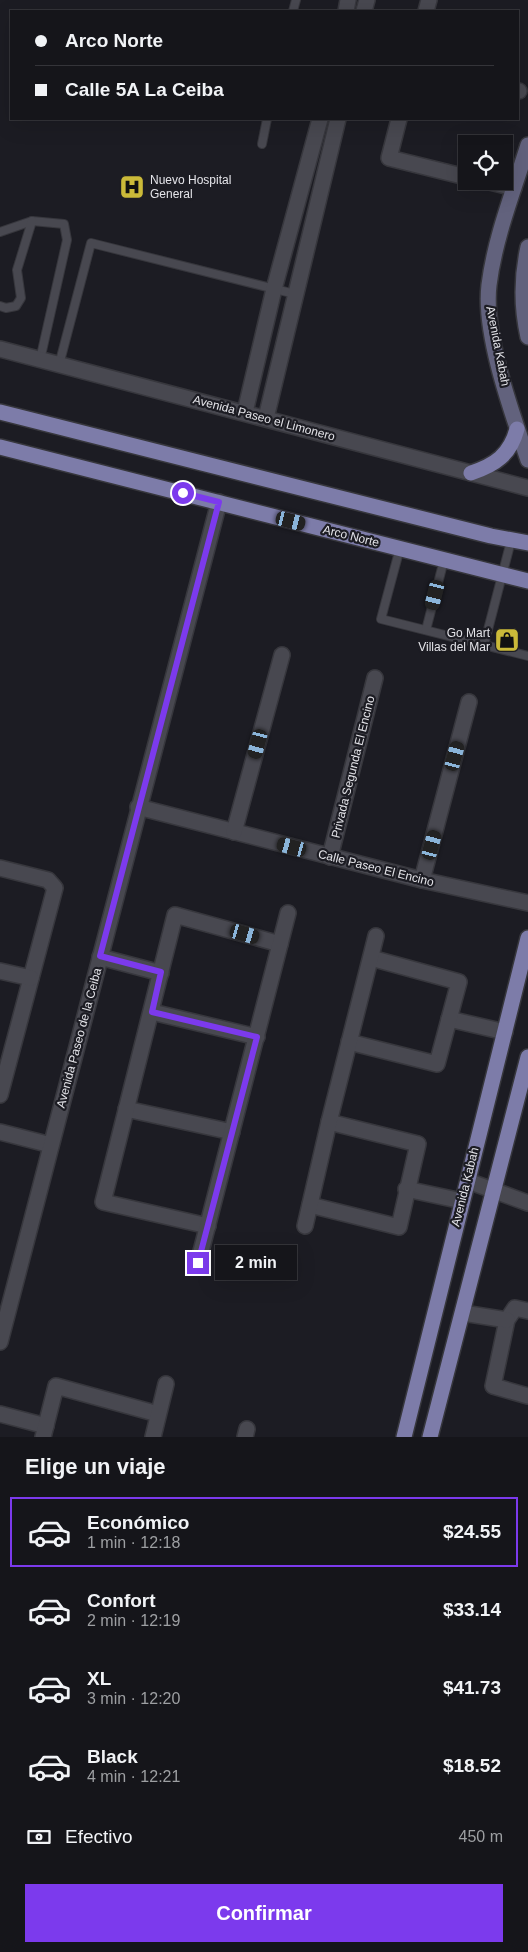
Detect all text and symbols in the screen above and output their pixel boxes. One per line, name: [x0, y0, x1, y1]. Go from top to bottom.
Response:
text: Arco Norte: [65, 30, 163, 51]
text: Calle 5A La Ceiba: [65, 79, 224, 100]
map controls: [458, 135, 513, 190]
button: locate: [458, 135, 513, 190]
place label: Nuevo Hospital General: [150, 173, 231, 201]
hospital icon: Nuevo Hospital General: [119, 174, 145, 200]
street label: Avenida Kabah: [483, 305, 513, 387]
street label: Avenida Paseo el Limonero: [191, 392, 337, 444]
route start: [172, 482, 194, 504]
car: [274, 510, 307, 532]
street label: Arco Norte: [321, 522, 381, 550]
car: [424, 579, 445, 611]
place label: Go Mart Villas del Mar: [418, 626, 491, 654]
shop icon: Go Mart Villas del Mar: [494, 627, 520, 653]
street label: Privada Segunda El Encino: [329, 694, 378, 840]
car: [246, 728, 269, 760]
car: [443, 740, 466, 772]
car: [420, 829, 443, 861]
car: [275, 836, 308, 858]
street label: Calle Paseo El Encino: [317, 847, 436, 889]
car: [228, 923, 261, 945]
street label: Avenida Paseo de la Ceiba: [54, 966, 105, 1110]
street label: Avenida Kabah: [448, 1146, 482, 1228]
callout: 2 min: [216, 1246, 298, 1280]
route end: [187, 1252, 209, 1274]
text: 2 min: [235, 1254, 277, 1271]
text: Elige un viaje: [25, 1454, 166, 1479]
icon: car: [27, 1510, 72, 1555]
text: Económico: [87, 1512, 189, 1533]
text: $24.55: [443, 1521, 501, 1542]
text: 1 min · 12:18: [87, 1534, 180, 1551]
icon: car: [27, 1588, 72, 1633]
text: Confort: [87, 1590, 156, 1611]
text: $33.14: [443, 1599, 501, 1620]
text: 2 min · 12:19: [87, 1612, 180, 1629]
icon: car: [27, 1666, 72, 1711]
text: XL: [87, 1668, 111, 1689]
text: $41.73: [443, 1677, 501, 1698]
text: 3 min · 12:20: [87, 1690, 180, 1707]
icon: car: [27, 1744, 72, 1789]
text: Black: [87, 1746, 138, 1767]
text: $18.52: [443, 1755, 501, 1776]
text: 4 min · 12:21: [87, 1768, 180, 1785]
icon: cash: [25, 1823, 53, 1851]
text: Efectivo: [65, 1826, 133, 1847]
text: 450 m: [459, 1828, 503, 1845]
button: Confirmar: [25, 1884, 503, 1942]

